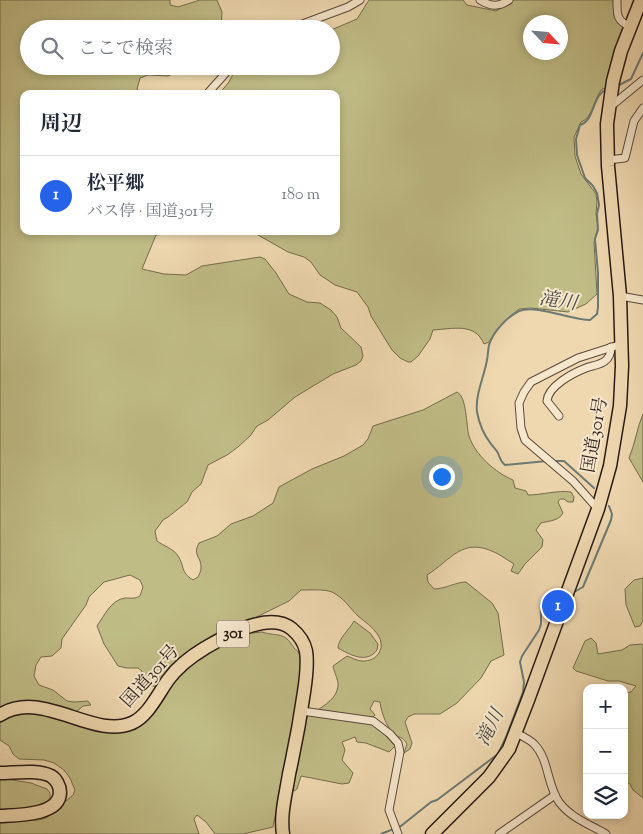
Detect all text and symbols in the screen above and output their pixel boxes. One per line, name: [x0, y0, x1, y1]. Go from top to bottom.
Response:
north arrow: [523, 15, 568, 60]
search box: [20, 20, 340, 75]
icon: search: [38, 34, 66, 62]
text: ここで検索: [78, 36, 173, 63]
text: 周辺: [40, 110, 82, 140]
text: 松平郷: [87, 171, 144, 198]
text: 1: [53, 184, 59, 207]
text: 180 m: [281, 184, 320, 207]
text: バス停 · 国道301号: [87, 201, 214, 224]
water label: 滝川: [537, 286, 581, 319]
street label: 国道301号: [577, 395, 615, 475]
your location: [429, 464, 455, 490]
pin: 1: [542, 587, 574, 625]
road number: 301: [217, 620, 249, 648]
street label: 国道301号: [116, 640, 186, 714]
map controls: [583, 684, 628, 819]
button: +: [583, 684, 628, 729]
water label: 滝川: [470, 703, 513, 751]
button: −: [583, 729, 628, 774]
button: layers: [583, 774, 628, 819]

